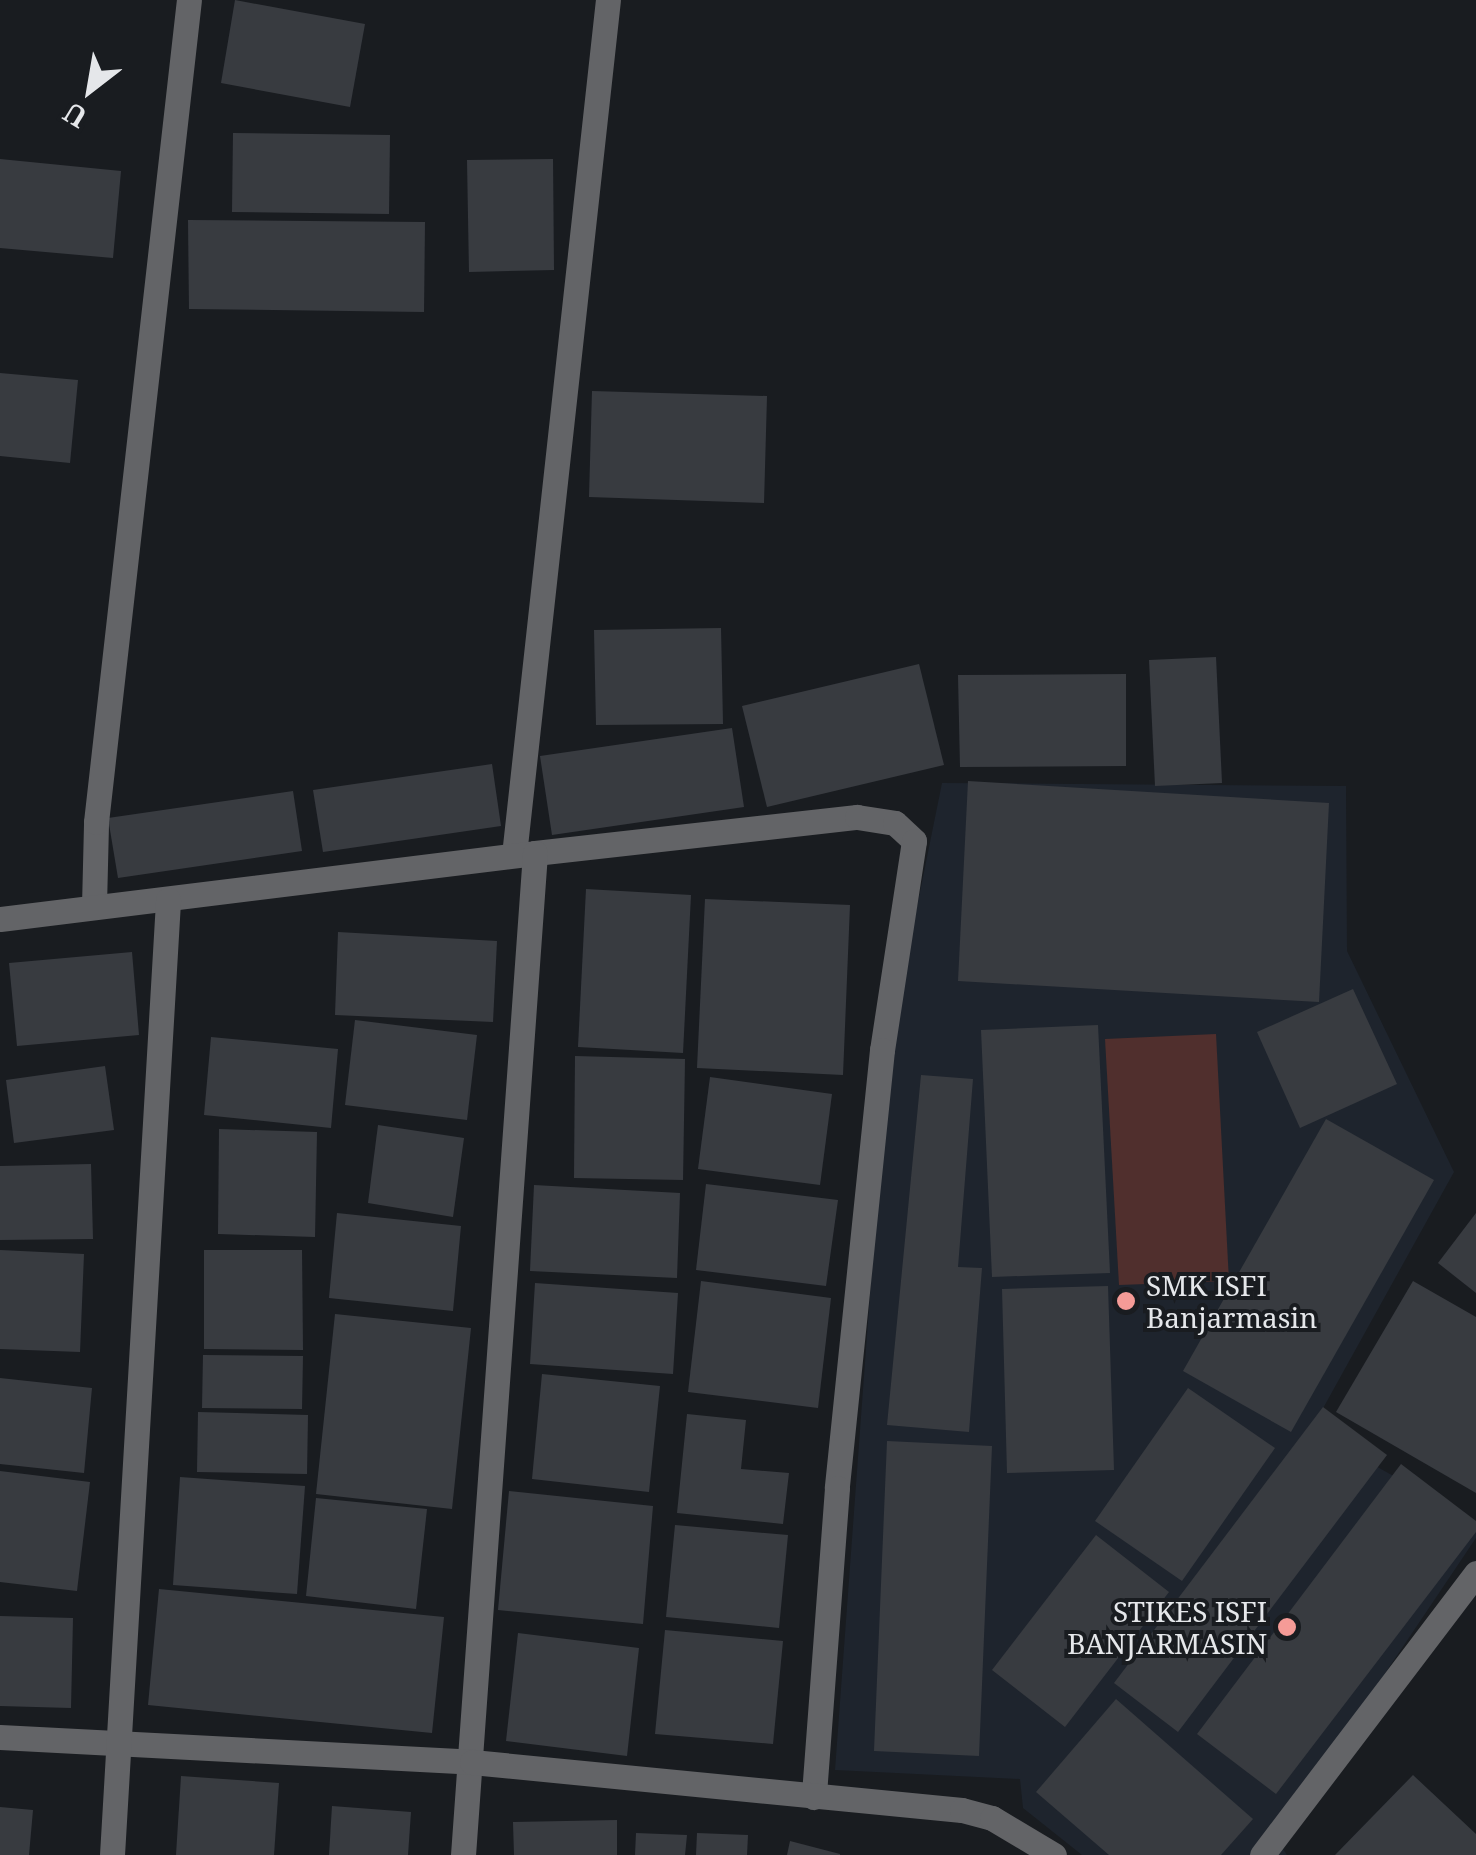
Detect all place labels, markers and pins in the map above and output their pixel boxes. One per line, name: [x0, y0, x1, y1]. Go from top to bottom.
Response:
place label: SMK ISFI Banjarmasin: [1146, 1268, 1317, 1334]
marker: SMK ISFI Banjarmasin: [1115, 1290, 1137, 1312]
place label: STIKES ISFI BANJARMASIN: [1067, 1594, 1267, 1660]
marker: STIKES ISFI BANJARMASIN: [1276, 1616, 1298, 1638]

